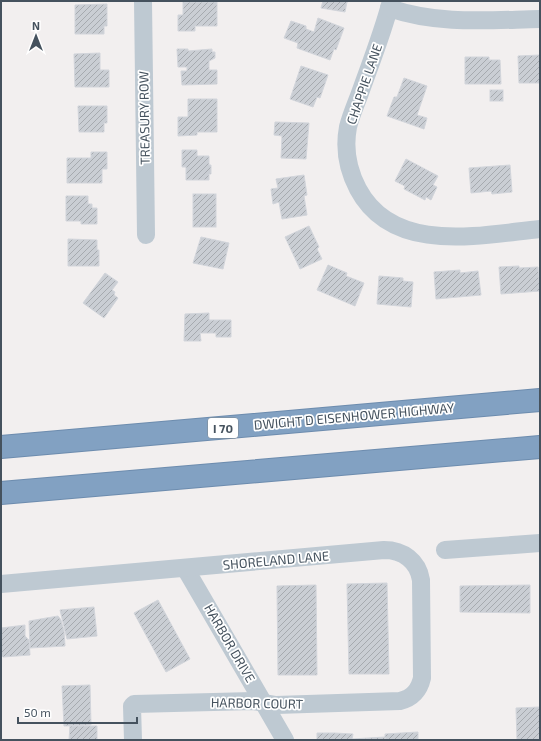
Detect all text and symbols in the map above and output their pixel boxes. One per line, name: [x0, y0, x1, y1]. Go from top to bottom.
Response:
north arrow: [16, 16, 56, 56]
text: N: [32, 19, 40, 32]
street label: CHAPPIE LANE: [343, 42, 385, 126]
street label: TREASURY ROW: [135, 71, 153, 165]
street label: DWIGHT D EISENHOWER HIGHWAY: [253, 399, 455, 433]
road number: I 70: [208, 418, 238, 438]
street label: SHORELAND LANE: [222, 547, 330, 573]
street label: HARBOR DRIVE: [201, 601, 259, 685]
street label: HARBOR COURT: [211, 694, 304, 712]
scale bar: [18, 699, 137, 725]
text: 50 m: [24, 705, 51, 719]

